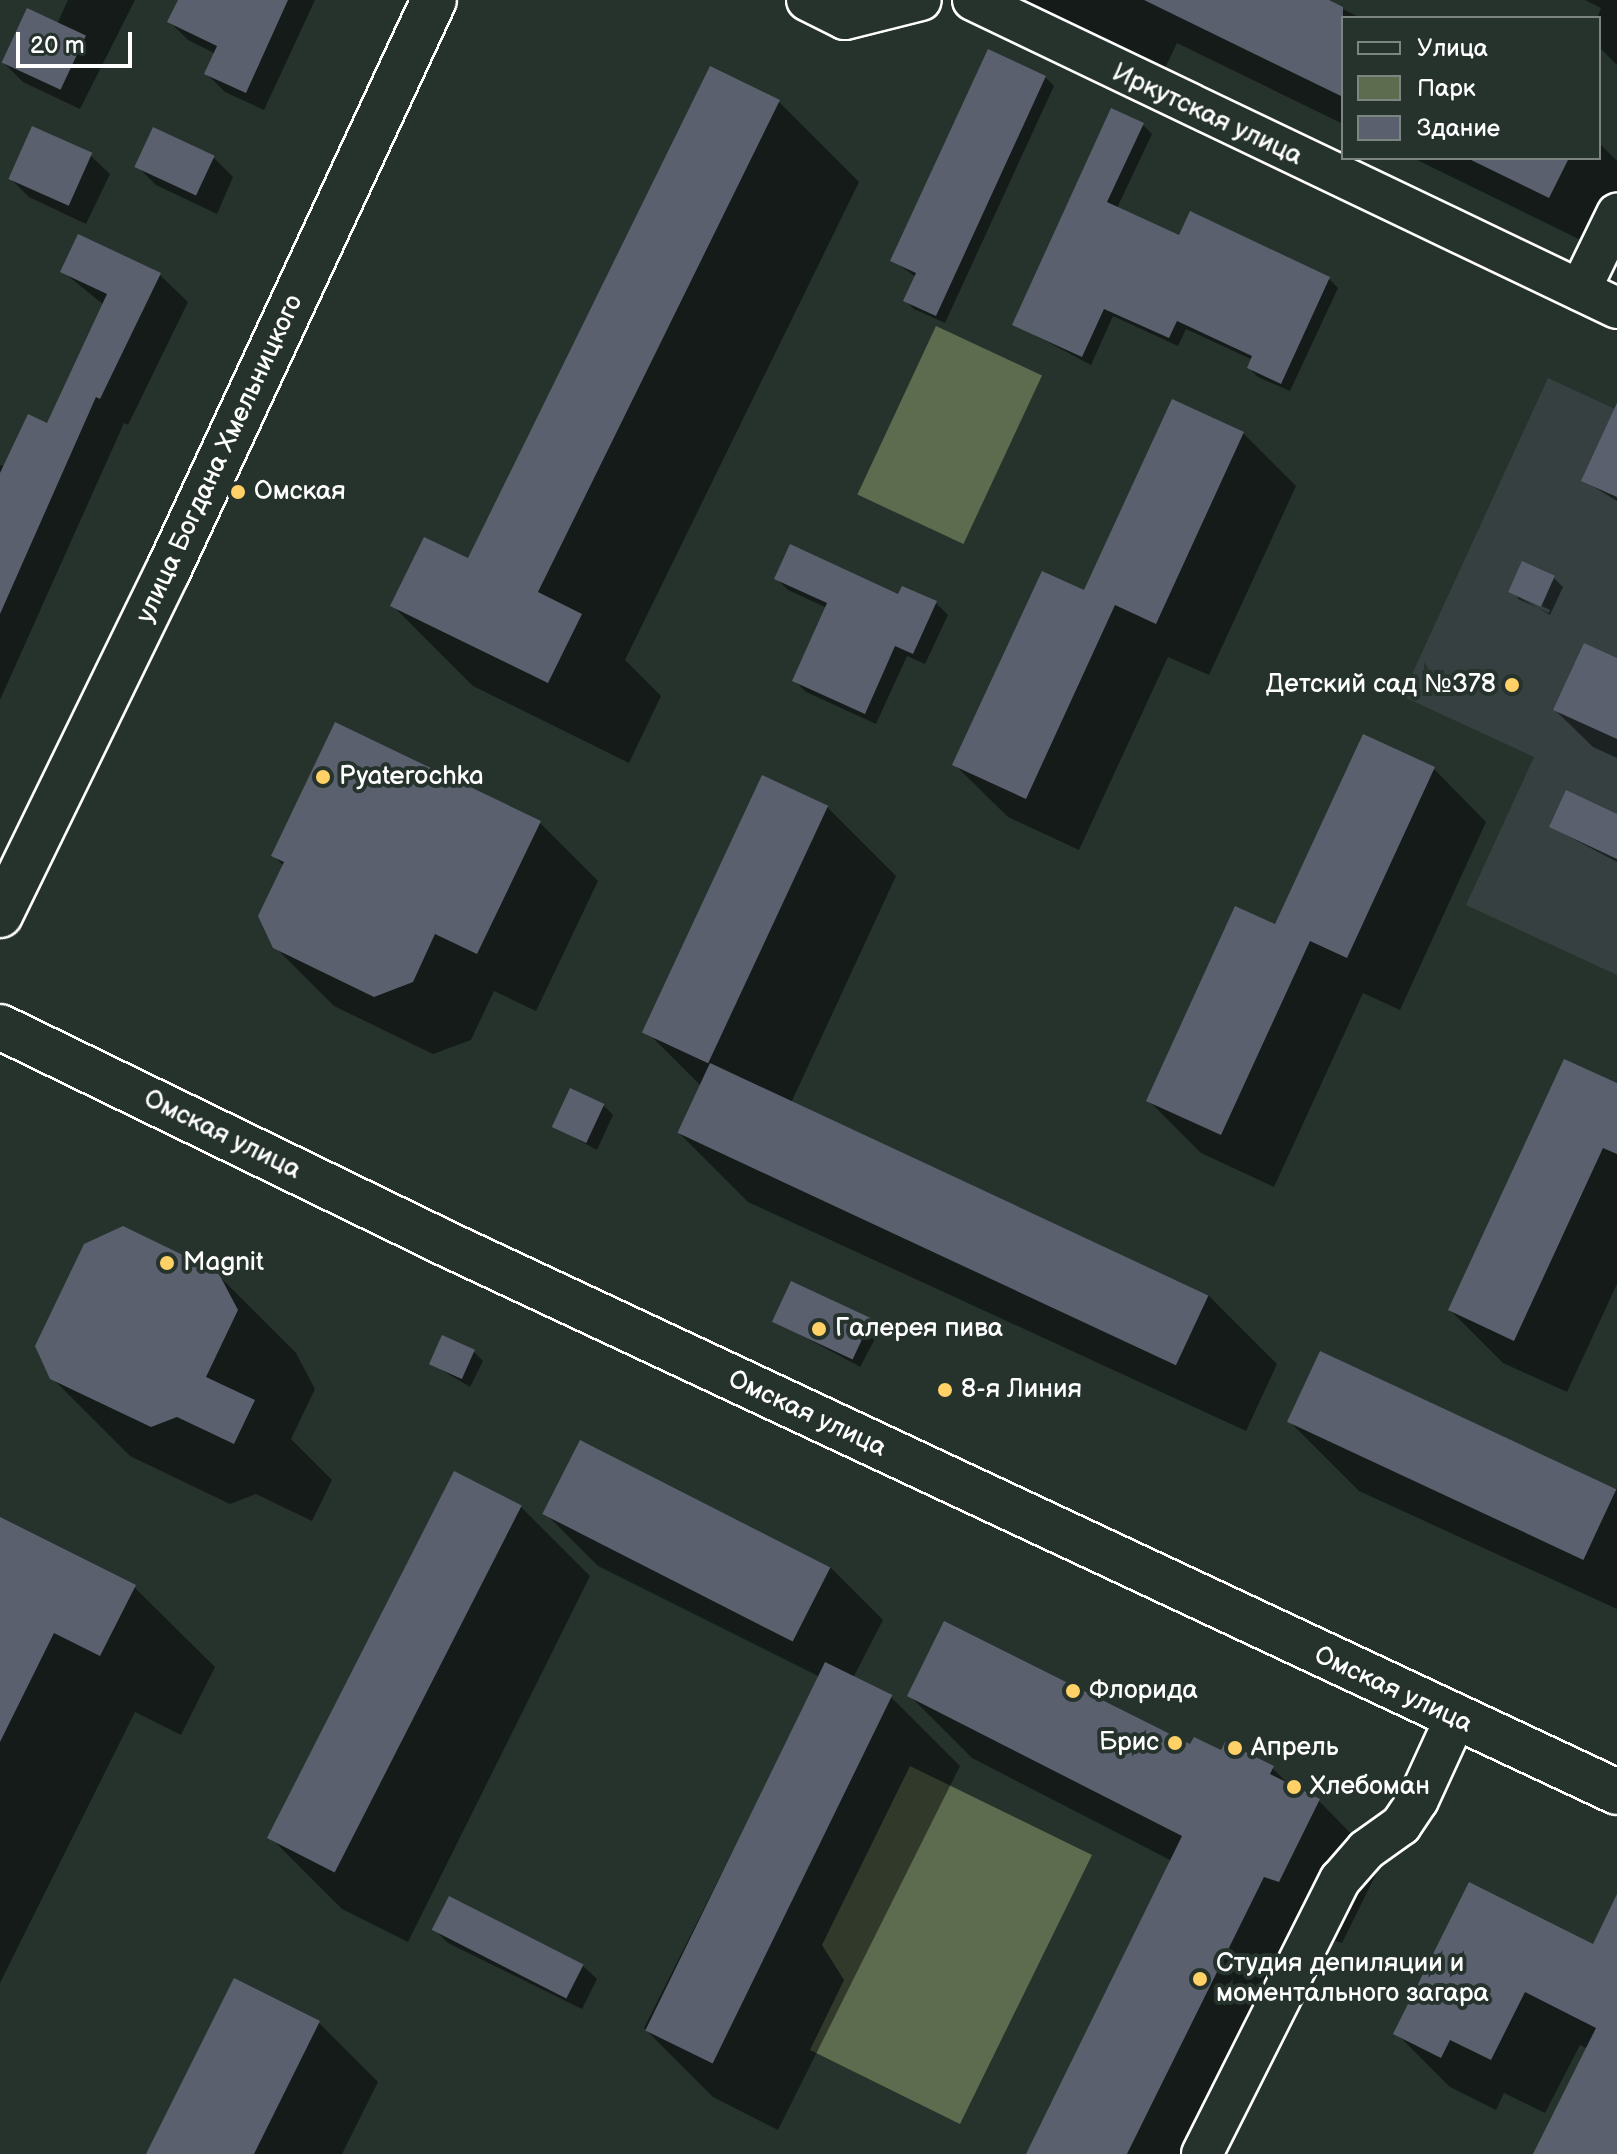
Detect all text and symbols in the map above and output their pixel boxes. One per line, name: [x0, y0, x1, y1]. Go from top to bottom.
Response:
scale bar: [20, 16, 136, 66]
legend: [1341, 16, 1601, 160]
text: 20 m: [30, 31, 85, 60]
text: Улица: [1417, 34, 1488, 63]
street label: Иркутская улица: [1107, 57, 1307, 173]
text: Парк: [1417, 74, 1475, 103]
text: Здание: [1417, 114, 1500, 143]
street label: улица Богдана Хмельницкого: [130, 290, 310, 628]
place label: Омская: [254, 476, 346, 508]
marker: Омская: [229, 483, 247, 501]
place label: Детский сад №378: [1266, 669, 1496, 701]
marker: Детский сад №378: [1503, 676, 1521, 694]
place label: Pyaterochka: [339, 761, 484, 793]
marker: Pyaterochka: [314, 768, 332, 786]
street label: Омская улица: [138, 1084, 306, 1186]
place label: Magnit: [183, 1247, 264, 1279]
marker: Magnit: [158, 1254, 176, 1272]
place label: Галерея пива: [835, 1313, 1003, 1345]
marker: Галерея пива: [810, 1320, 828, 1338]
street label: Омская улица: [723, 1364, 891, 1464]
place label: 8-я Линия: [961, 1374, 1082, 1406]
marker: 8-я Линия: [936, 1381, 954, 1399]
street label: Омская улица: [1309, 1640, 1477, 1740]
place label: Флорида: [1089, 1675, 1198, 1707]
marker: Флорида: [1064, 1682, 1082, 1700]
place label: Брис: [1099, 1727, 1159, 1759]
place label: Апрель: [1251, 1732, 1339, 1764]
marker: Брис: [1166, 1734, 1184, 1752]
marker: Апрель: [1226, 1739, 1244, 1757]
place label: Хлебоман: [1310, 1771, 1430, 1803]
marker: Хлебоман: [1285, 1778, 1303, 1796]
place label: Студия депиляции и моментального загара: [1216, 1948, 1489, 2010]
marker: Студия депиляции и моментального загара: [1191, 1970, 1209, 1988]

